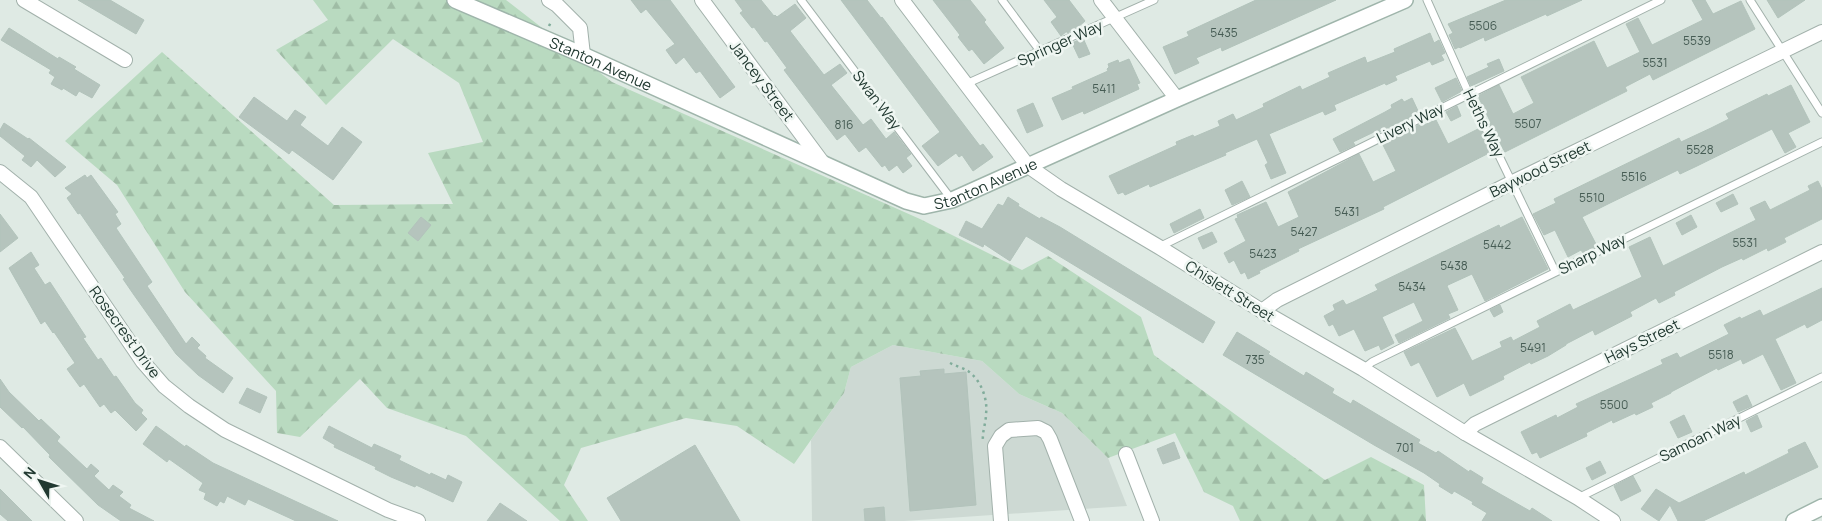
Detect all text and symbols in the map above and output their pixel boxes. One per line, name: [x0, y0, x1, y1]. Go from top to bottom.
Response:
street label: Springer Way: [1014, 15, 1106, 71]
house number: 5506: [1469, 17, 1497, 34]
house number: 5435: [1210, 24, 1238, 41]
street label: Stanton Avenue: [546, 31, 656, 96]
house number: 5539: [1683, 32, 1711, 49]
street label: Jancey Street: [725, 36, 799, 126]
house number: 5531: [1642, 54, 1668, 71]
street label: Swan Way: [848, 66, 906, 134]
house number: 5411: [1092, 80, 1116, 97]
street label: Heths Way: [1458, 85, 1510, 161]
street label: Livery Way: [1373, 98, 1447, 148]
house number: 5507: [1514, 115, 1542, 132]
house number: 816: [834, 116, 854, 133]
street label: Baywood Street: [1486, 135, 1594, 203]
house number: 5528: [1686, 141, 1714, 158]
street label: Stanton Avenue: [932, 153, 1041, 214]
house number: 5516: [1621, 168, 1647, 185]
house number: 5510: [1579, 189, 1605, 206]
house number: 5431: [1334, 203, 1360, 220]
house number: 5427: [1291, 223, 1317, 240]
street label: Sharp Way: [1555, 229, 1629, 279]
house number: 5531: [1732, 234, 1758, 251]
house number: 5442: [1483, 236, 1511, 253]
house number: 5423: [1249, 245, 1277, 262]
street label: Chislett Street: [1181, 255, 1279, 327]
house number: 5438: [1440, 257, 1468, 274]
house number: 5434: [1398, 278, 1426, 295]
street label: Rosecrest Drive: [84, 282, 166, 383]
street label: Hays Street: [1601, 314, 1683, 368]
house number: 5491: [1520, 339, 1546, 356]
house number: 5518: [1708, 346, 1734, 363]
house number: 735: [1245, 351, 1265, 368]
house number: 5500: [1600, 396, 1628, 413]
street label: Samoan Way: [1656, 409, 1744, 467]
house number: 701: [1396, 439, 1414, 456]
north arrow: [15, 456, 65, 506]
text: N: [19, 463, 40, 482]

